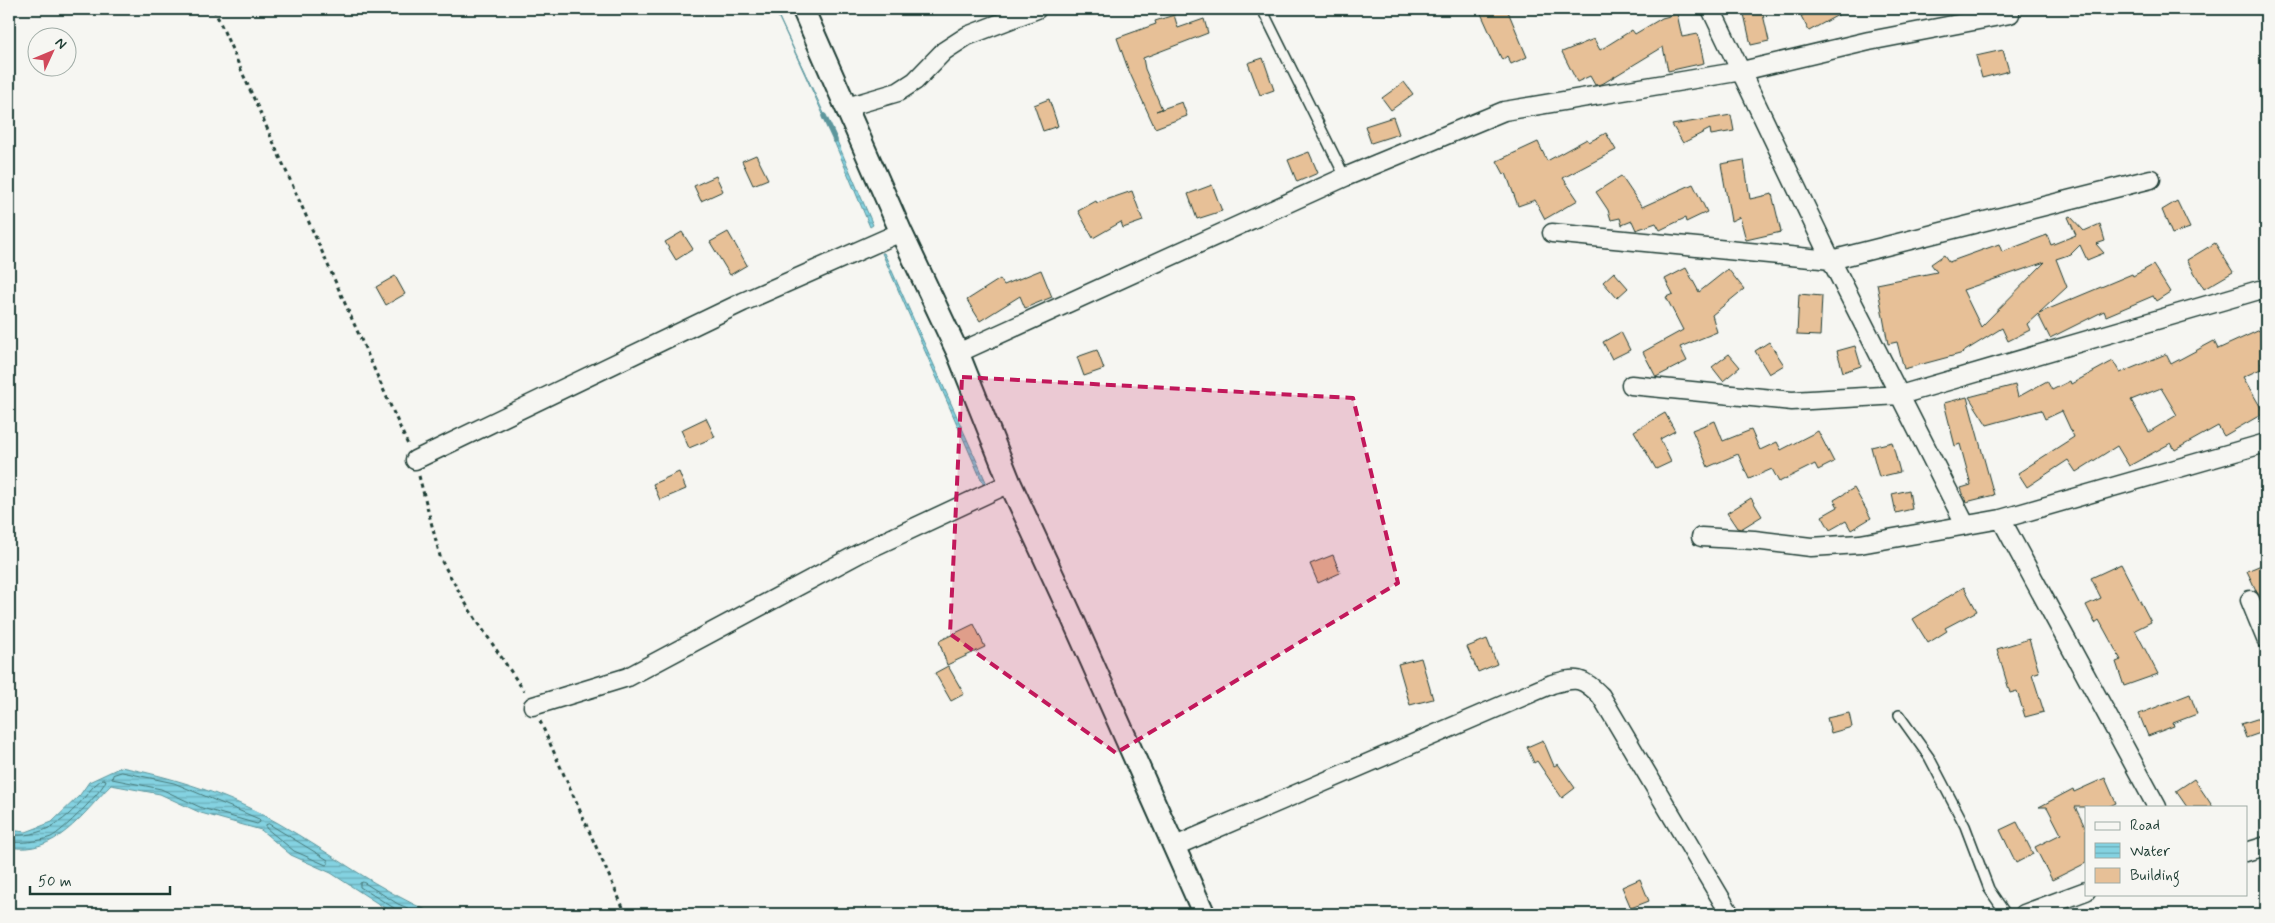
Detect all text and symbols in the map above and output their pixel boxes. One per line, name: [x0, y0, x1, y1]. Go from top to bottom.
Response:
north arrow: [28, 28, 78, 78]
text: N: [51, 34, 70, 53]
legend: [2085, 806, 2248, 896]
text: Road: [2130, 816, 2160, 836]
text: Water: [2130, 842, 2170, 862]
scale bar: [30, 863, 170, 895]
text: Building: [2130, 866, 2180, 887]
text: 50 m: [38, 872, 72, 892]

